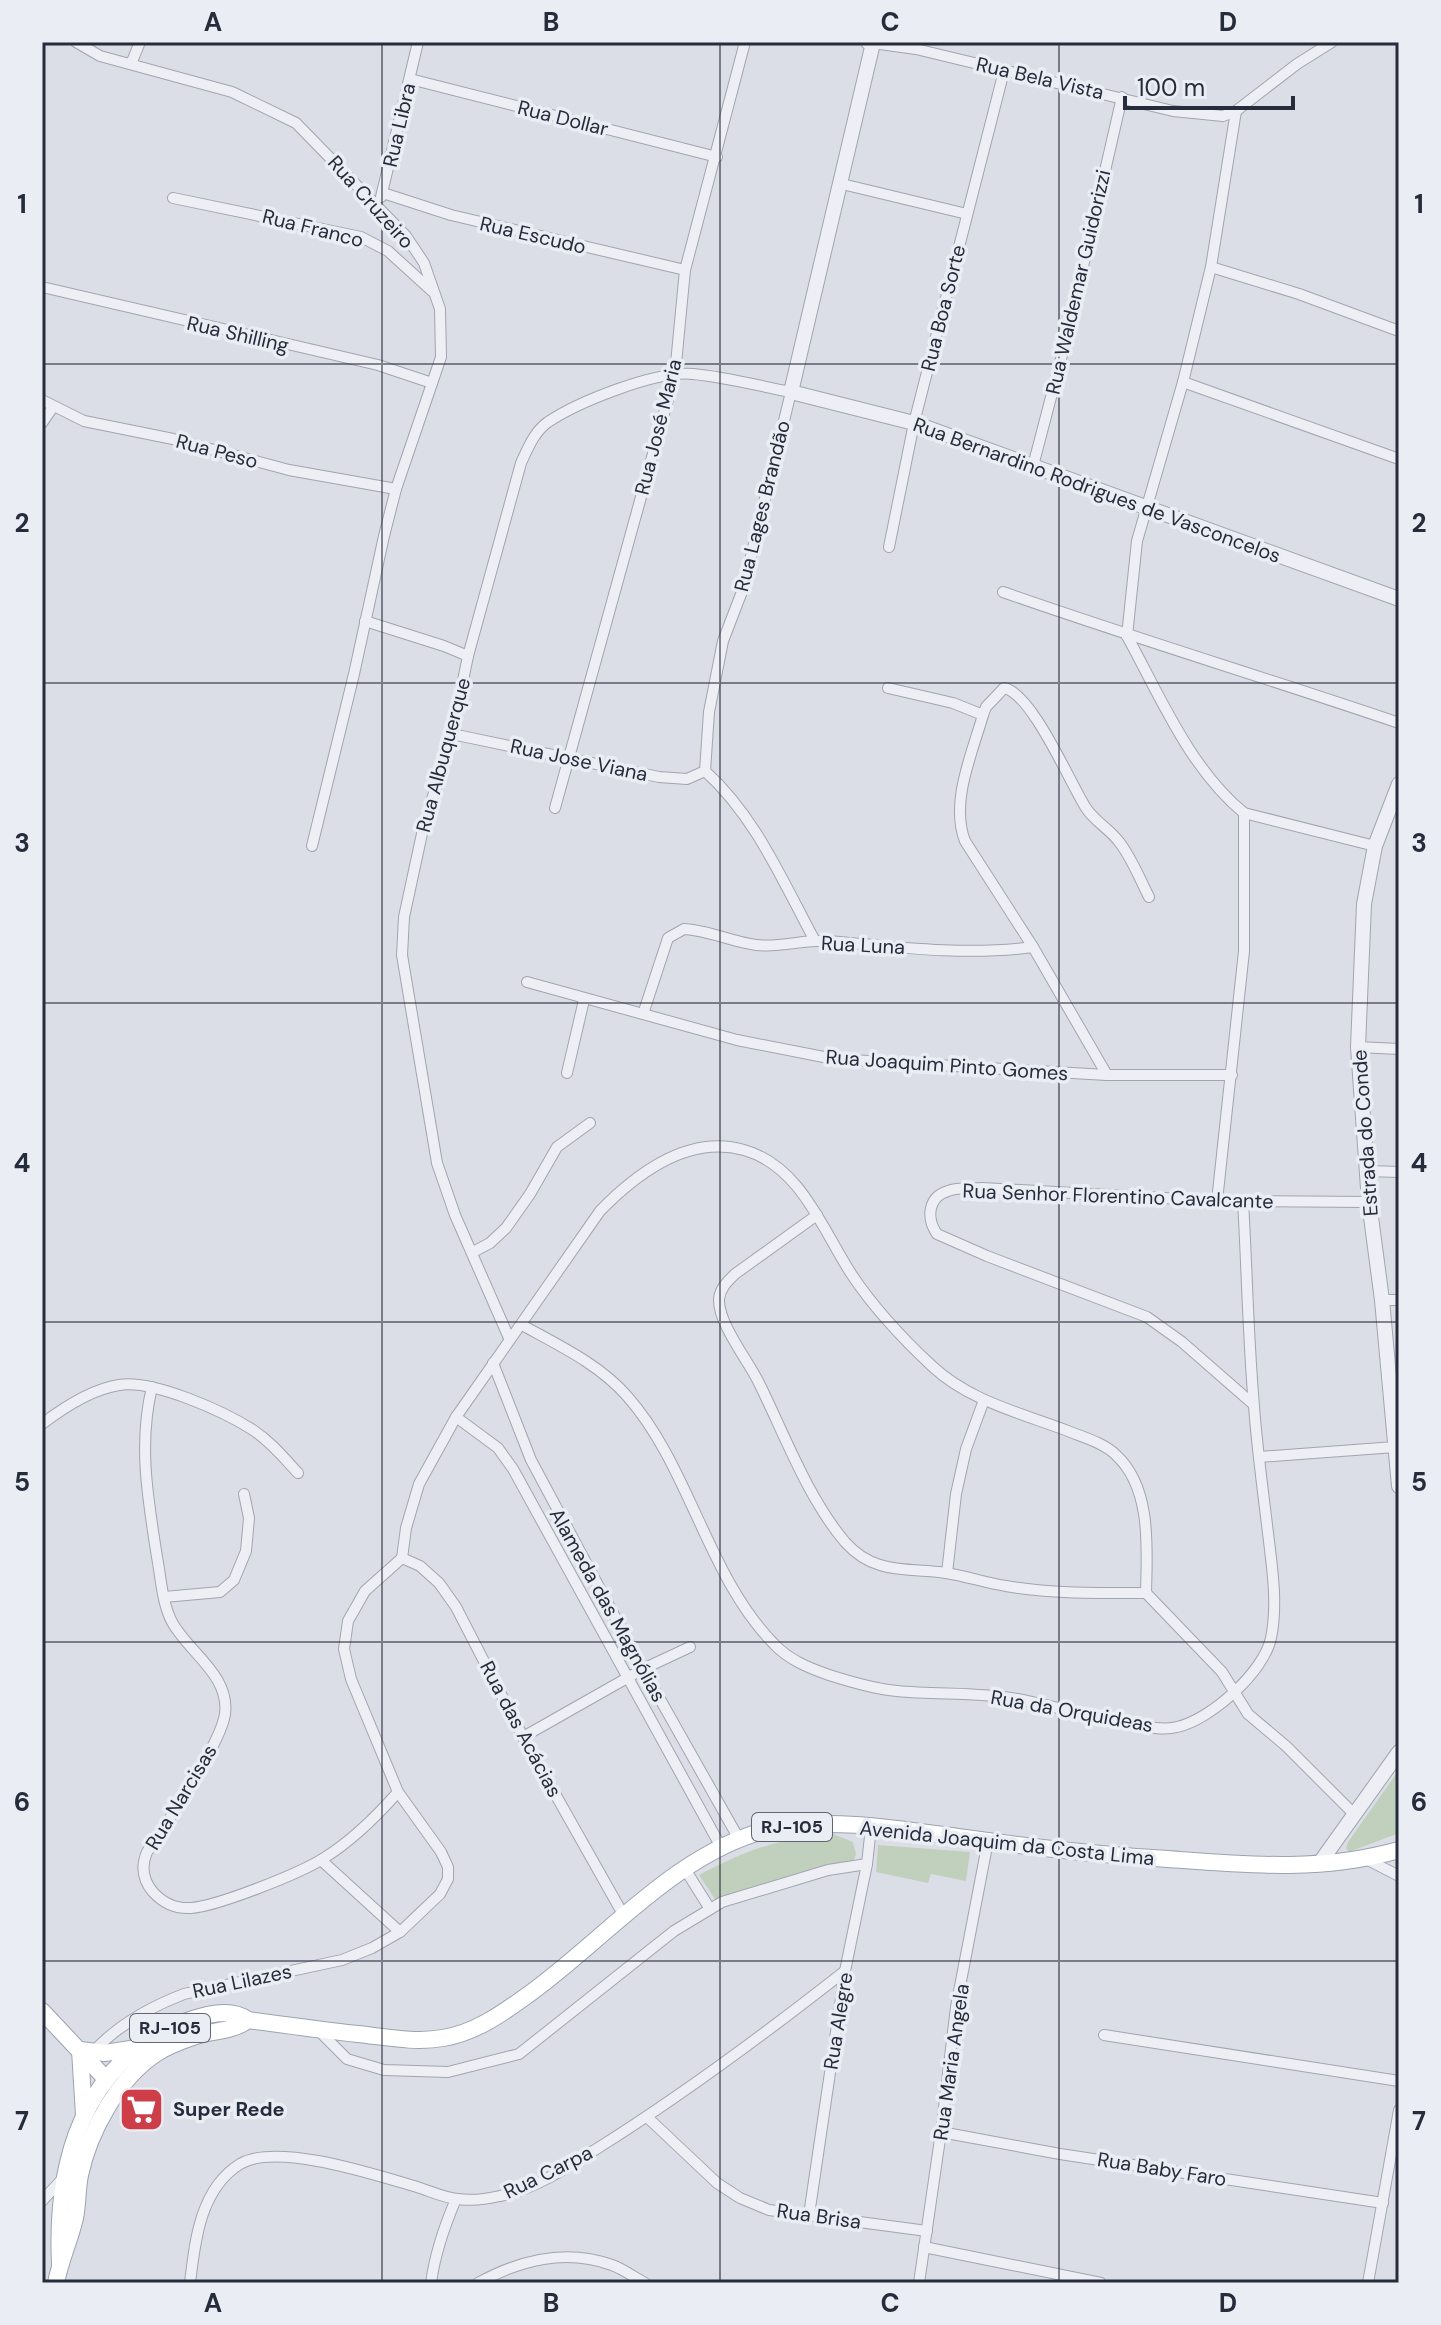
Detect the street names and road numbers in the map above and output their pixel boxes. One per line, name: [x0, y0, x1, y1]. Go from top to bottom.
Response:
street label: Rua Bela Vista: [974, 51, 1106, 105]
street label: Rua Libra: [377, 80, 421, 170]
street label: Rua Dollar: [515, 94, 611, 142]
street label: Rua Cruzeiro: [322, 150, 420, 254]
street label: Rua Waldemar Guidorizzi: [1039, 167, 1117, 397]
street label: Rua Franco: [260, 203, 366, 253]
street label: Rua Escudo: [477, 210, 589, 260]
street label: Rua Boa Sorte: [915, 242, 971, 374]
street label: Rua Shilling: [184, 310, 292, 358]
street label: Rua José Maria: [629, 356, 687, 498]
street label: Rua Bernardino Rodrigues de Vasconcelos: [910, 411, 1284, 569]
street label: Rua Lages Brandão: [728, 418, 796, 594]
street label: Rua Peso: [173, 428, 261, 474]
street label: Rua Albuquerque: [410, 675, 476, 835]
street label: Rua Jose Viana: [508, 733, 650, 787]
street label: Rua Luna: [820, 930, 906, 960]
street label: Rua Joaquim Pinto Gomes: [825, 1044, 1069, 1086]
street label: Estrada do Conde: [1346, 1049, 1384, 1217]
street label: Rua Senhor Florentino Cavalcante: [962, 1178, 1274, 1214]
street label: Alameda das Magnólias: [544, 1503, 672, 1707]
street label: Rua das Acácias: [474, 1656, 568, 1802]
street label: Rua da Orquideas: [989, 1684, 1155, 1738]
street label: Rua Narcisas: [139, 1740, 223, 1854]
road number: RJ-105: [752, 1813, 832, 1841]
street label: Avenida Joaquim da Costa Lima: [858, 1815, 1156, 1871]
street label: Rua Lilazes: [190, 1958, 294, 2004]
street label: Rua Alegre: [817, 1971, 859, 2071]
street label: Rua Maria Angela: [927, 1982, 975, 2142]
road number: RJ-105: [130, 2014, 210, 2042]
street label: Rua Carpa: [499, 2139, 597, 2205]
street label: Rua Baby Faro: [1096, 2146, 1228, 2192]
street label: Rua Brisa: [775, 2197, 863, 2235]

